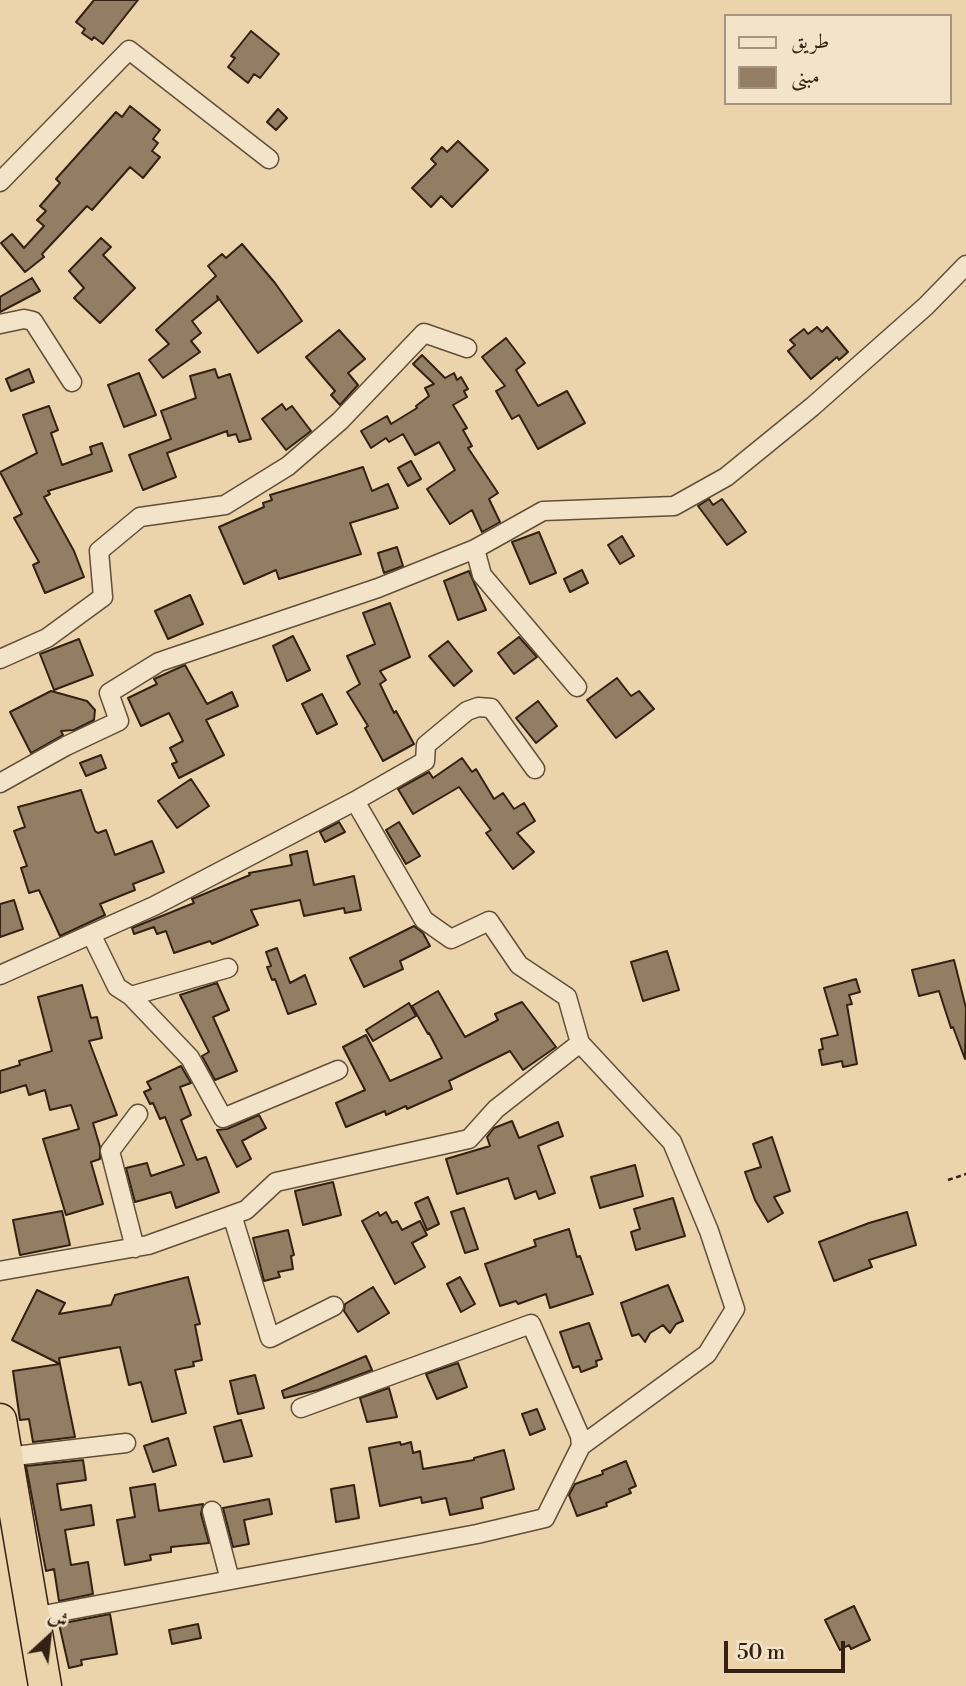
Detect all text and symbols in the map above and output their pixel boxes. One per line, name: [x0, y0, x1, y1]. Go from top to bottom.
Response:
legend: [724, 14, 952, 105]
text: طريق: [791, 29, 829, 55]
text: مبنى: [791, 64, 820, 90]
north arrow: [14, 1602, 84, 1672]
text: ش: [45, 1603, 72, 1633]
scale bar: [728, 1626, 849, 1670]
text: 50 m: [737, 1640, 785, 1666]

